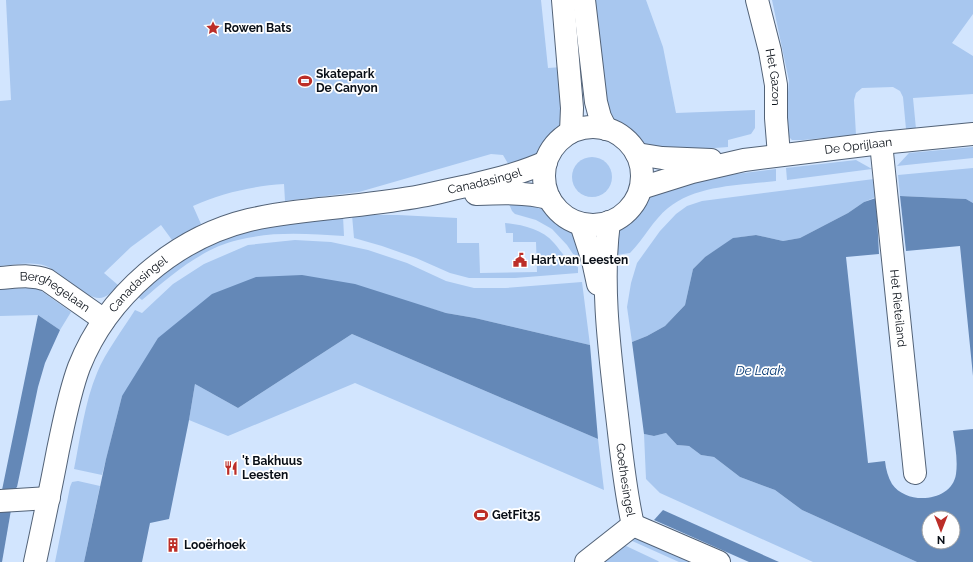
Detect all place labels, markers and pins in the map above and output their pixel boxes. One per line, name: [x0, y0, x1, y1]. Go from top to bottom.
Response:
place icon: Rowen Bats: [205, 20, 221, 36]
place label: Rowen Bats: [224, 21, 292, 35]
place label: Skatepark De Canyon: [316, 67, 378, 95]
sports icon: Skatepark De Canyon: [297, 73, 313, 89]
public building icon: Hart van Leesten: [512, 252, 528, 268]
place label: Hart van Leesten: [531, 253, 628, 267]
place label: 't Bakhuus Leesten: [242, 454, 302, 482]
restaurant icon: 't Bakhuus Leesten: [223, 460, 239, 476]
sports icon: GetFit35: [473, 507, 489, 523]
place label: GetFit35: [492, 508, 541, 522]
building icon: Looërhoek: [165, 537, 181, 553]
place label: Looërhoek: [184, 538, 246, 552]

